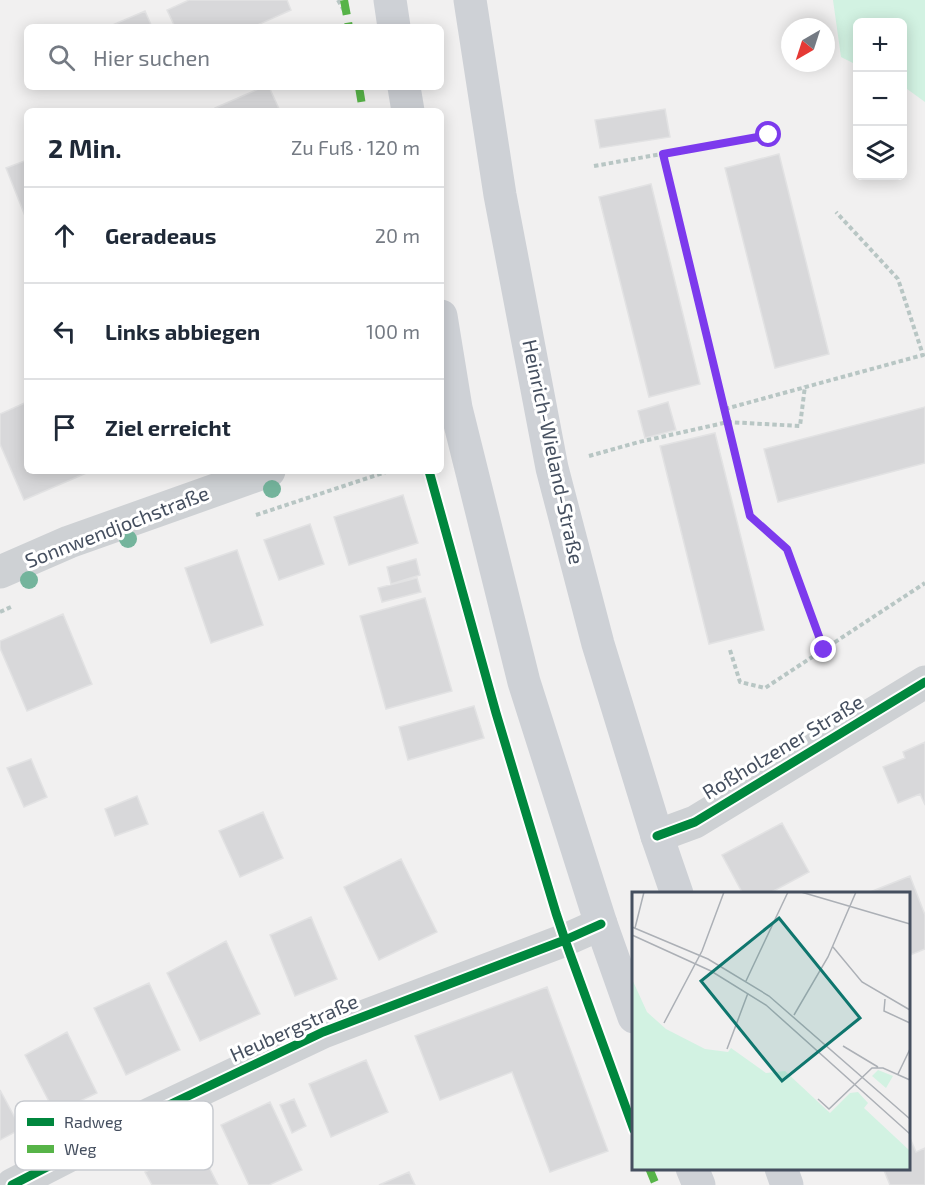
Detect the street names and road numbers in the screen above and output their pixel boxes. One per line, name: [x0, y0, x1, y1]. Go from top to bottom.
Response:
street label: Heinrich-Wieland-Straße: [518, 337, 590, 566]
street label: Sonnwendjochstraße: [21, 480, 212, 572]
street label: Roßholzener Straße: [698, 689, 867, 804]
street label: Heubergstraße: [226, 988, 361, 1066]

